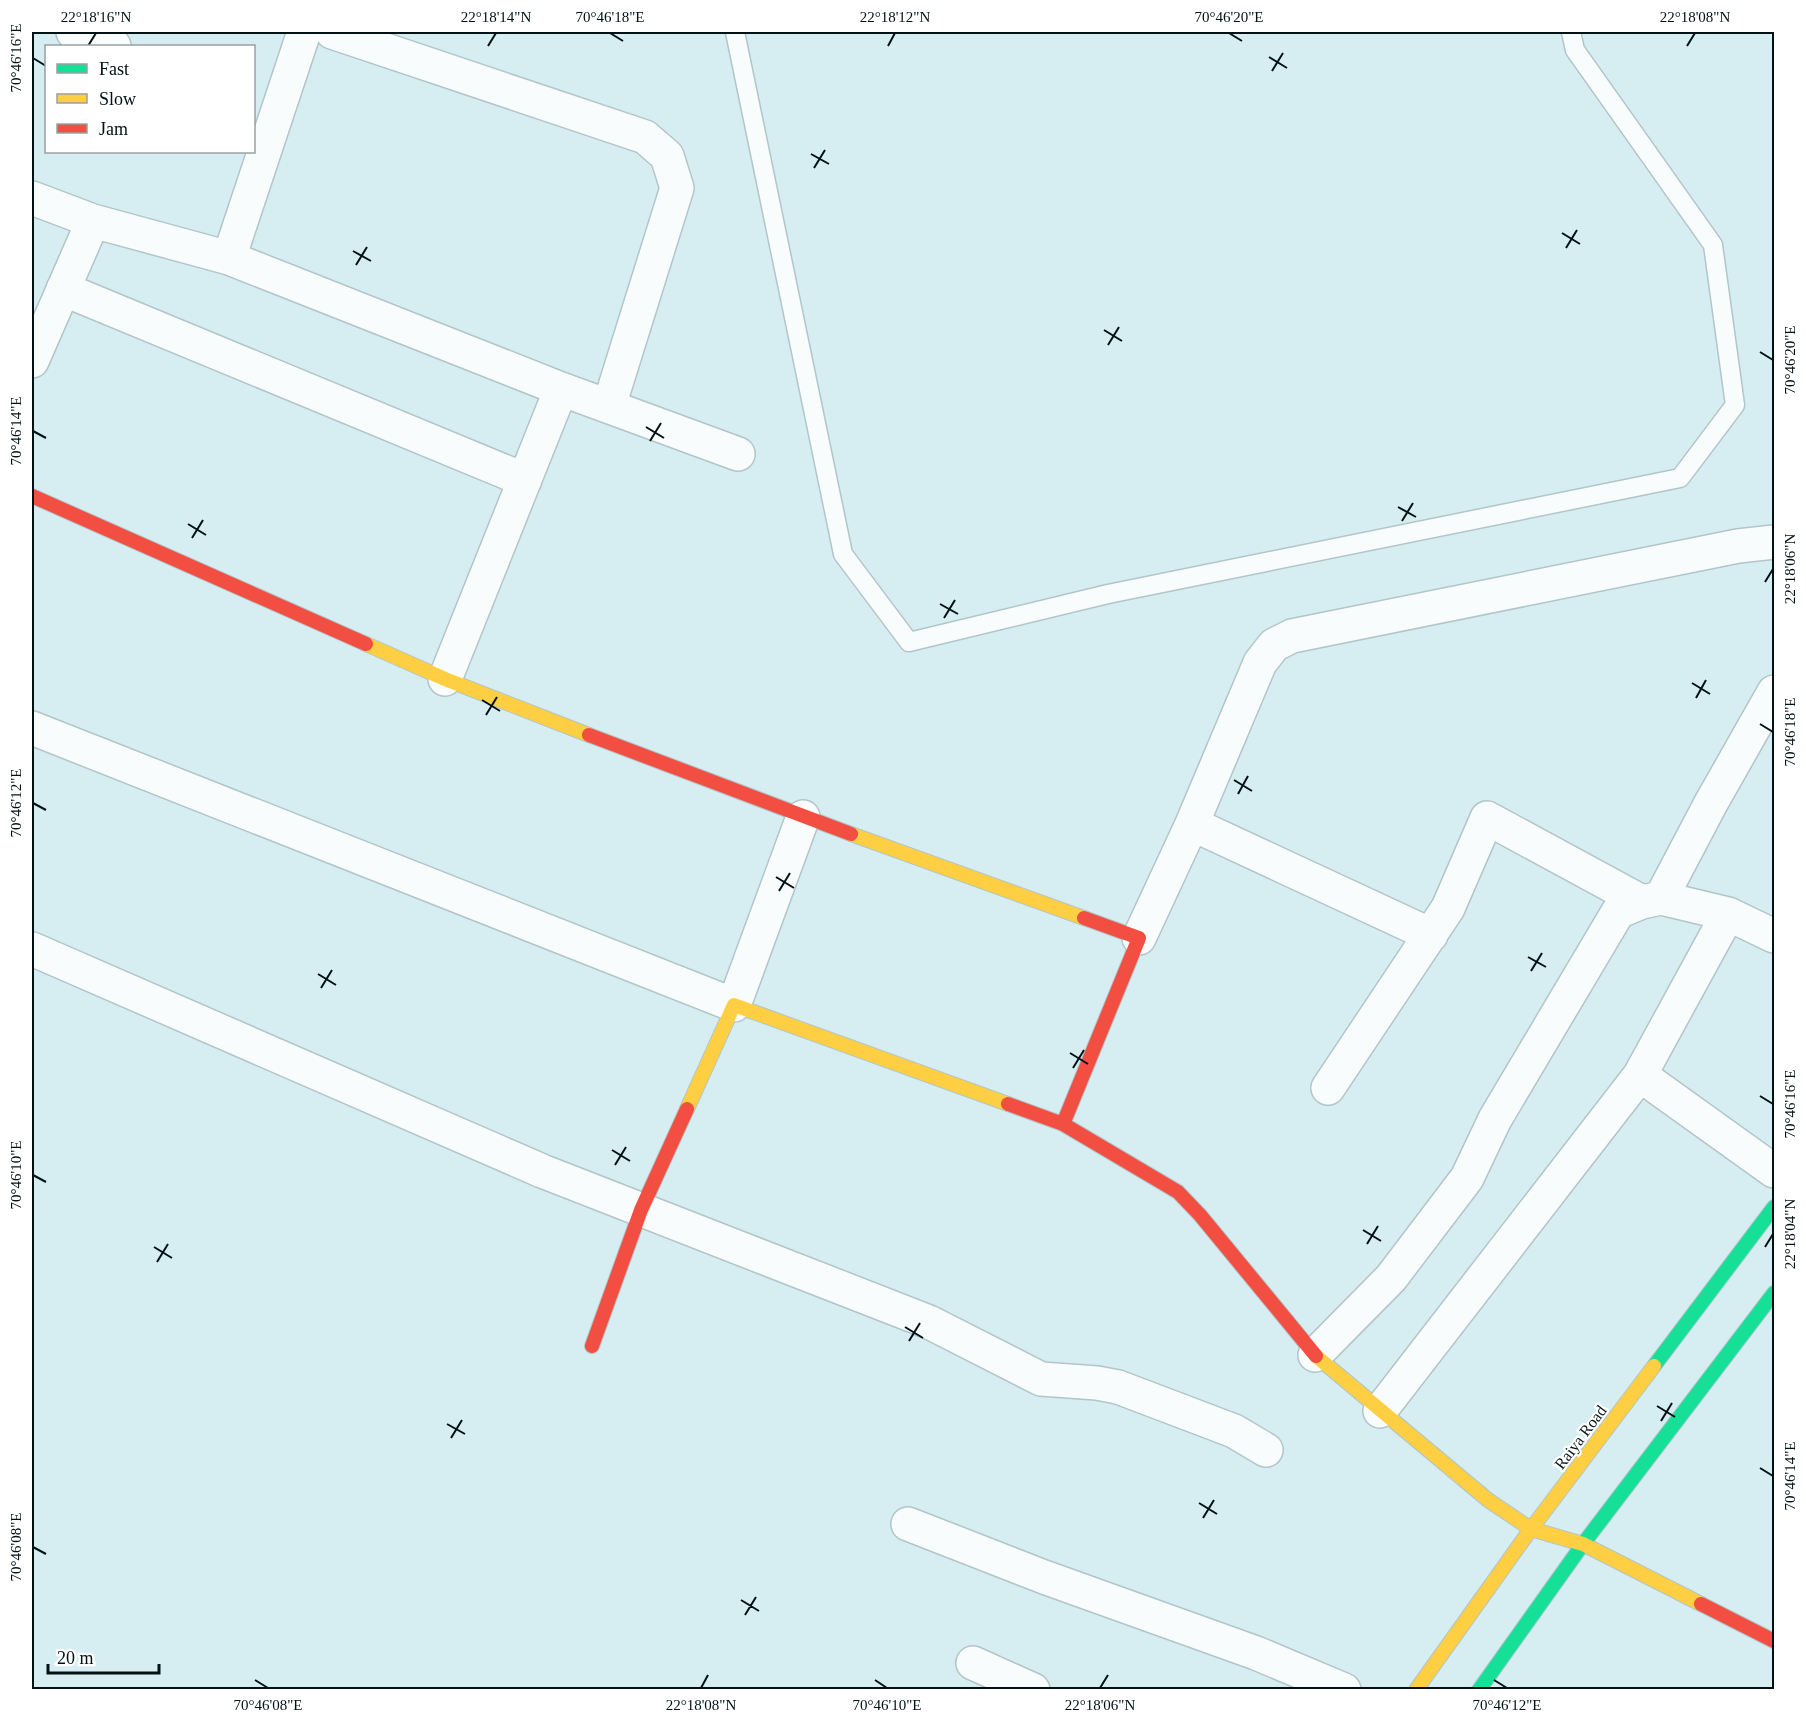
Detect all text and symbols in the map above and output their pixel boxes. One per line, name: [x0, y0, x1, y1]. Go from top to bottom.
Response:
text: 22°18'16"N: [61, 9, 131, 25]
text: 22°18'14"N: [461, 9, 531, 25]
text: 70°46'18"E: [576, 9, 645, 25]
text: 22°18'12"N: [860, 9, 930, 25]
text: 70°46'20"E: [1195, 9, 1264, 25]
text: 22°18'08"N: [1660, 9, 1730, 25]
text: 70°46'16"E: [8, 24, 24, 93]
legend: [45, 45, 255, 153]
text: Fast: [99, 59, 129, 79]
text: Slow: [99, 89, 136, 109]
text: Jam: [99, 119, 128, 139]
text: 70°46'20"E: [1782, 326, 1798, 395]
text: 70°46'14"E: [8, 397, 24, 466]
text: 22°18'06"N: [1782, 534, 1798, 604]
text: 70°46'18"E: [1782, 698, 1798, 767]
text: 70°46'12"E: [8, 769, 24, 838]
text: 70°46'16"E: [1782, 1070, 1798, 1139]
text: 70°46'10"E: [8, 1141, 24, 1210]
text: 22°18'04"N: [1782, 1199, 1798, 1269]
street label: Raiya Road: [1551, 1402, 1611, 1473]
text: 70°46'14"E: [1782, 1442, 1798, 1511]
text: 70°46'08"E: [8, 1513, 24, 1582]
scale bar: [48, 1637, 159, 1675]
text: 20 m: [57, 1648, 94, 1668]
text: 70°46'08"E: [234, 1697, 303, 1713]
text: 22°18'08"N: [666, 1697, 736, 1713]
text: 70°46'10"E: [853, 1697, 922, 1713]
text: 22°18'06"N: [1065, 1697, 1135, 1713]
text: 70°46'12"E: [1473, 1697, 1542, 1713]

